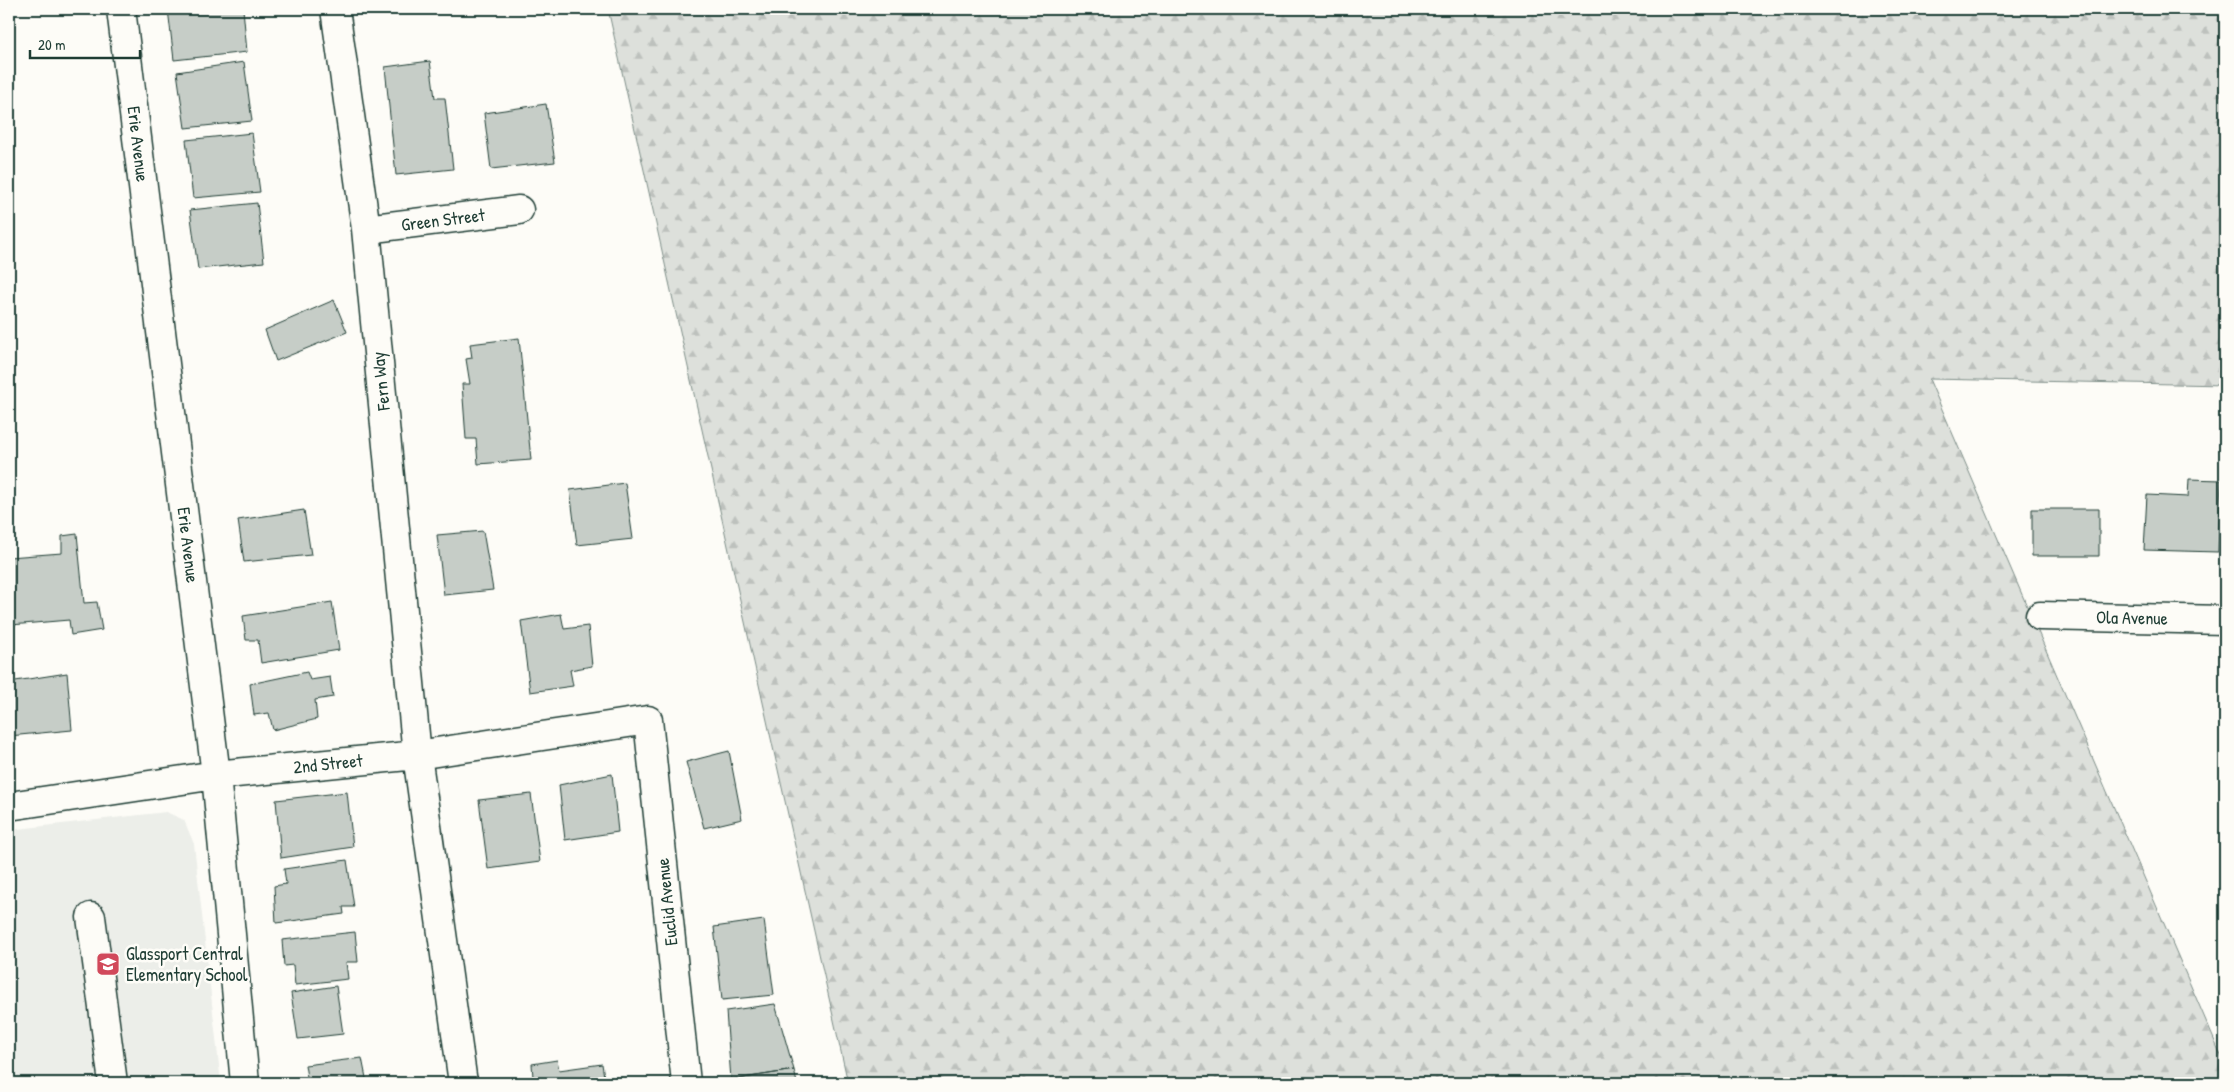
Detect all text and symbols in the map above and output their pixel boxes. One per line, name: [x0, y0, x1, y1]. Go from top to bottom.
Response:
scale bar: [30, 28, 140, 60]
text: 20 m: [38, 34, 65, 55]
street label: Erie Avenue: [121, 105, 156, 183]
street label: Green Street: [400, 202, 487, 237]
street label: Fern Way: [365, 350, 396, 413]
street label: Erie Avenue: [171, 506, 206, 584]
street label: Ola Avenue: [2096, 604, 2168, 631]
street label: 2nd Street: [292, 747, 365, 780]
street label: Euclid Avenue: [649, 857, 684, 947]
place label: Glassport Central Elementary School: [126, 941, 248, 987]
school or university icon: Glassport Central Elementary School: [95, 951, 121, 977]

